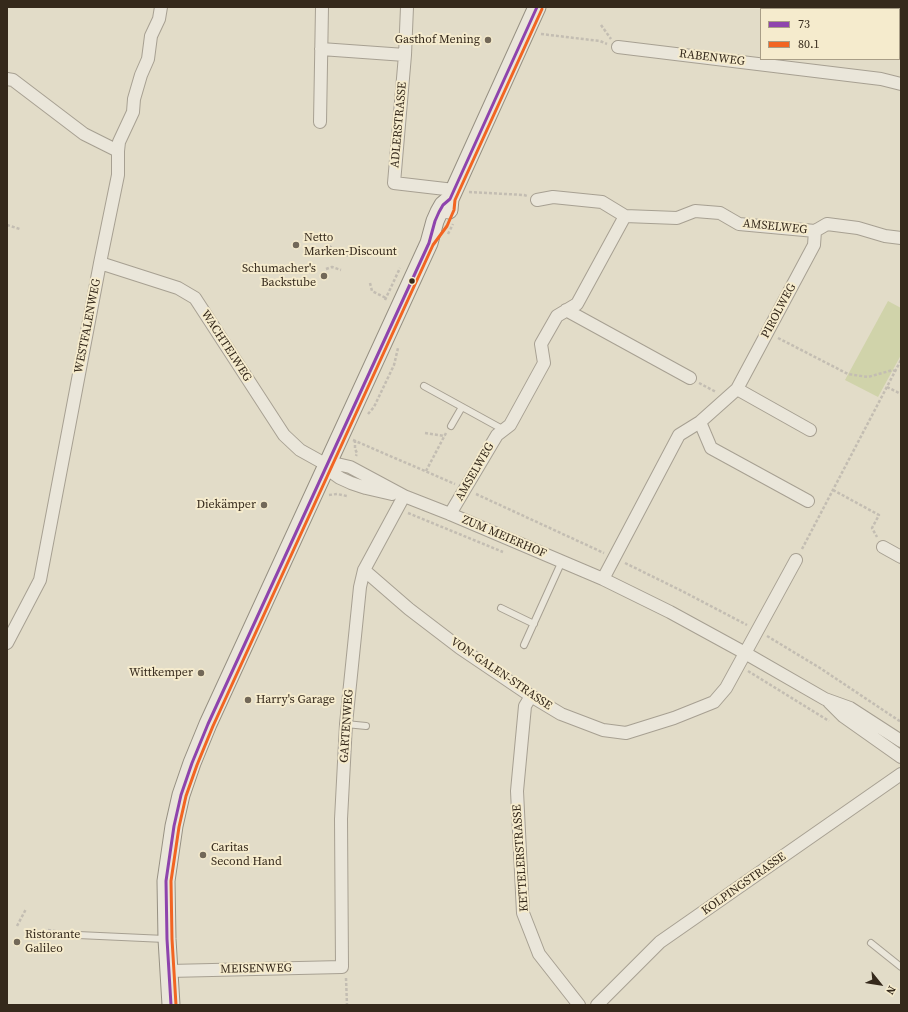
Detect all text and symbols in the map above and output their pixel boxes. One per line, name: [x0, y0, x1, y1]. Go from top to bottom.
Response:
legend: [760, 8, 900, 60]
text: 73: [798, 16, 810, 32]
place label: Gasthof Mening: [395, 33, 480, 47]
marker: Gasthof Mening: [483, 35, 493, 45]
text: 80.1: [798, 36, 820, 52]
street label: RABENWEG: [678, 47, 746, 69]
street label: ADLERSTRASSE: [388, 81, 410, 169]
street label: AMSELWEG: [742, 216, 808, 238]
place label: Netto Marken-Discount: [304, 231, 397, 259]
marker: Netto Marken-Discount: [291, 240, 301, 250]
place label: Schumacher's Backstube: [242, 262, 316, 290]
marker: Schumacher's Backstube: [319, 271, 329, 281]
unlabelled marker: [407, 276, 417, 286]
street label: WESTFALENWEG: [72, 278, 104, 374]
street label: PIROLWEG: [759, 281, 799, 341]
street label: WACHTELWEG: [198, 308, 254, 384]
street label: AMSELWEG: [453, 440, 497, 504]
place label: Diekämper: [196, 498, 256, 512]
marker: Diekämper: [259, 500, 269, 510]
street label: ZUM MEIERHOF: [460, 513, 548, 561]
street label: VON-GALEN-STRASSE: [447, 635, 555, 713]
place label: Wittkemper: [129, 666, 193, 680]
marker: Wittkemper: [196, 668, 206, 678]
street label: GARTENWEG: [337, 689, 357, 763]
place label: Harry's Garage: [256, 693, 335, 707]
marker: Harry's Garage: [243, 695, 253, 705]
street label: KETTELERSTRASSE: [510, 804, 532, 912]
place label: Caritas Second Hand: [211, 841, 282, 869]
marker: Caritas Second Hand: [198, 850, 208, 860]
street label: KOLPINGSTRASSE: [699, 850, 789, 918]
place label: Ristorante Galileo: [25, 928, 80, 956]
marker: Ristorante Galileo: [12, 937, 22, 947]
street label: MEISENWEG: [220, 961, 292, 977]
north arrow: [860, 964, 900, 1004]
text: N: [882, 983, 899, 997]

